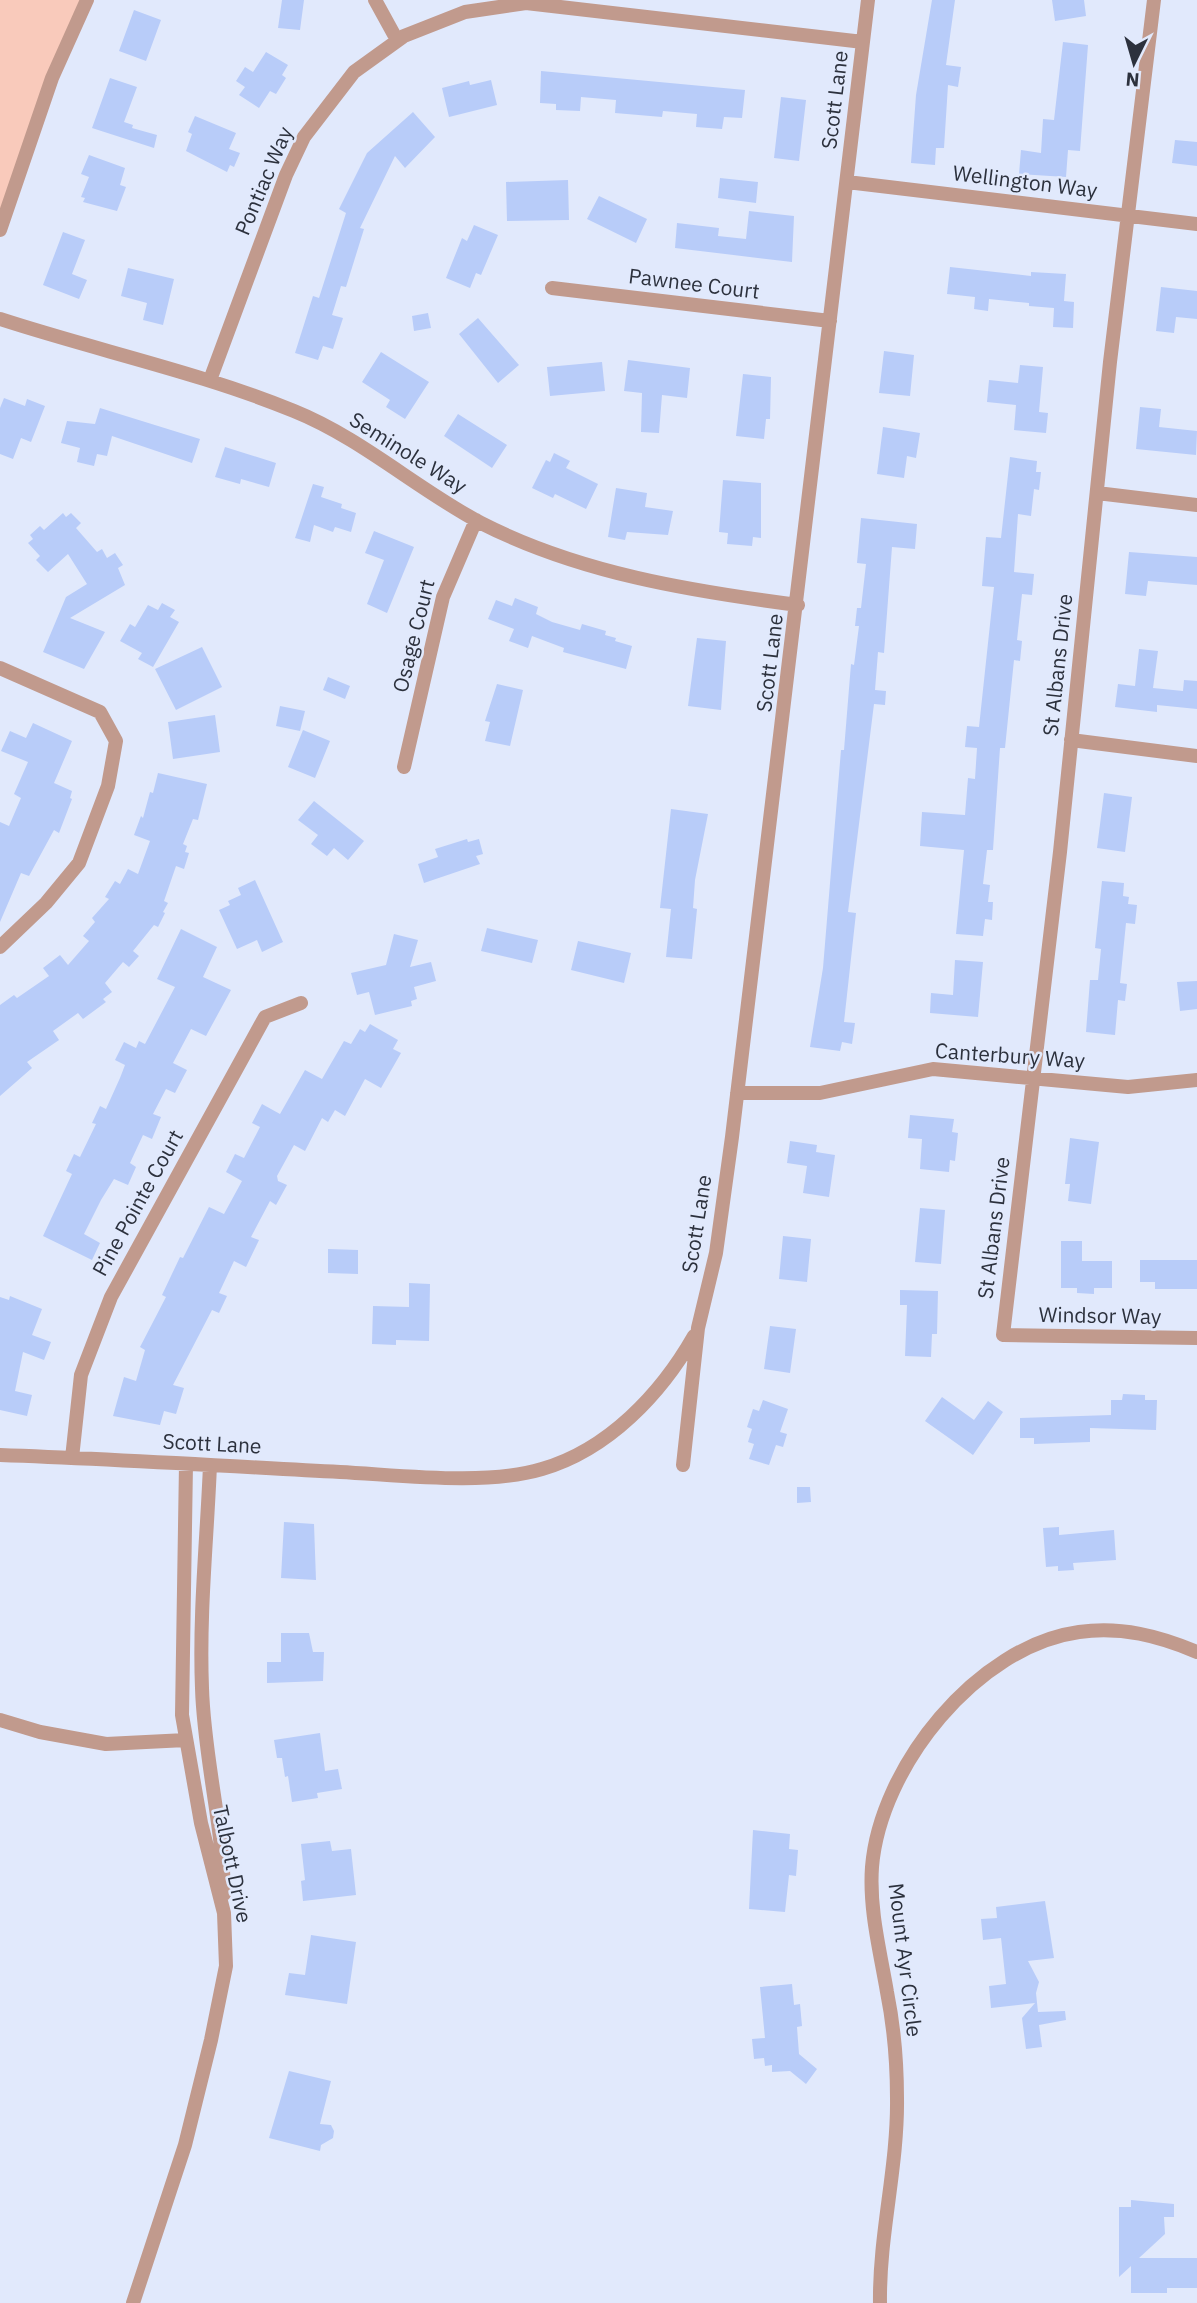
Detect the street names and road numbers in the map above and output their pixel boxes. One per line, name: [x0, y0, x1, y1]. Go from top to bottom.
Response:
street label: Scott Lane: [814, 49, 854, 151]
street label: Pontiac Way: [228, 122, 299, 239]
street label: Wellington Way: [951, 158, 1100, 204]
street label: Pawnee Court: [627, 261, 761, 305]
street label: Seminole Way: [345, 405, 473, 500]
street label: Osage Court: [385, 576, 441, 695]
street label: St Albans Drive: [1036, 592, 1078, 737]
street label: Scott Lane: [749, 612, 789, 714]
street label: Canterbury Way: [934, 1036, 1087, 1074]
street label: Pine Pointe Court: [85, 1124, 189, 1281]
street label: St Albans Drive: [970, 1155, 1016, 1301]
street label: Scott Lane: [674, 1173, 718, 1275]
street label: Windsor Way: [1038, 1300, 1162, 1330]
street label: Scott Lane: [162, 1426, 262, 1460]
street label: Talbott Drive: [207, 1802, 259, 1925]
street label: Mount Ayr Circle: [883, 1881, 929, 2038]

